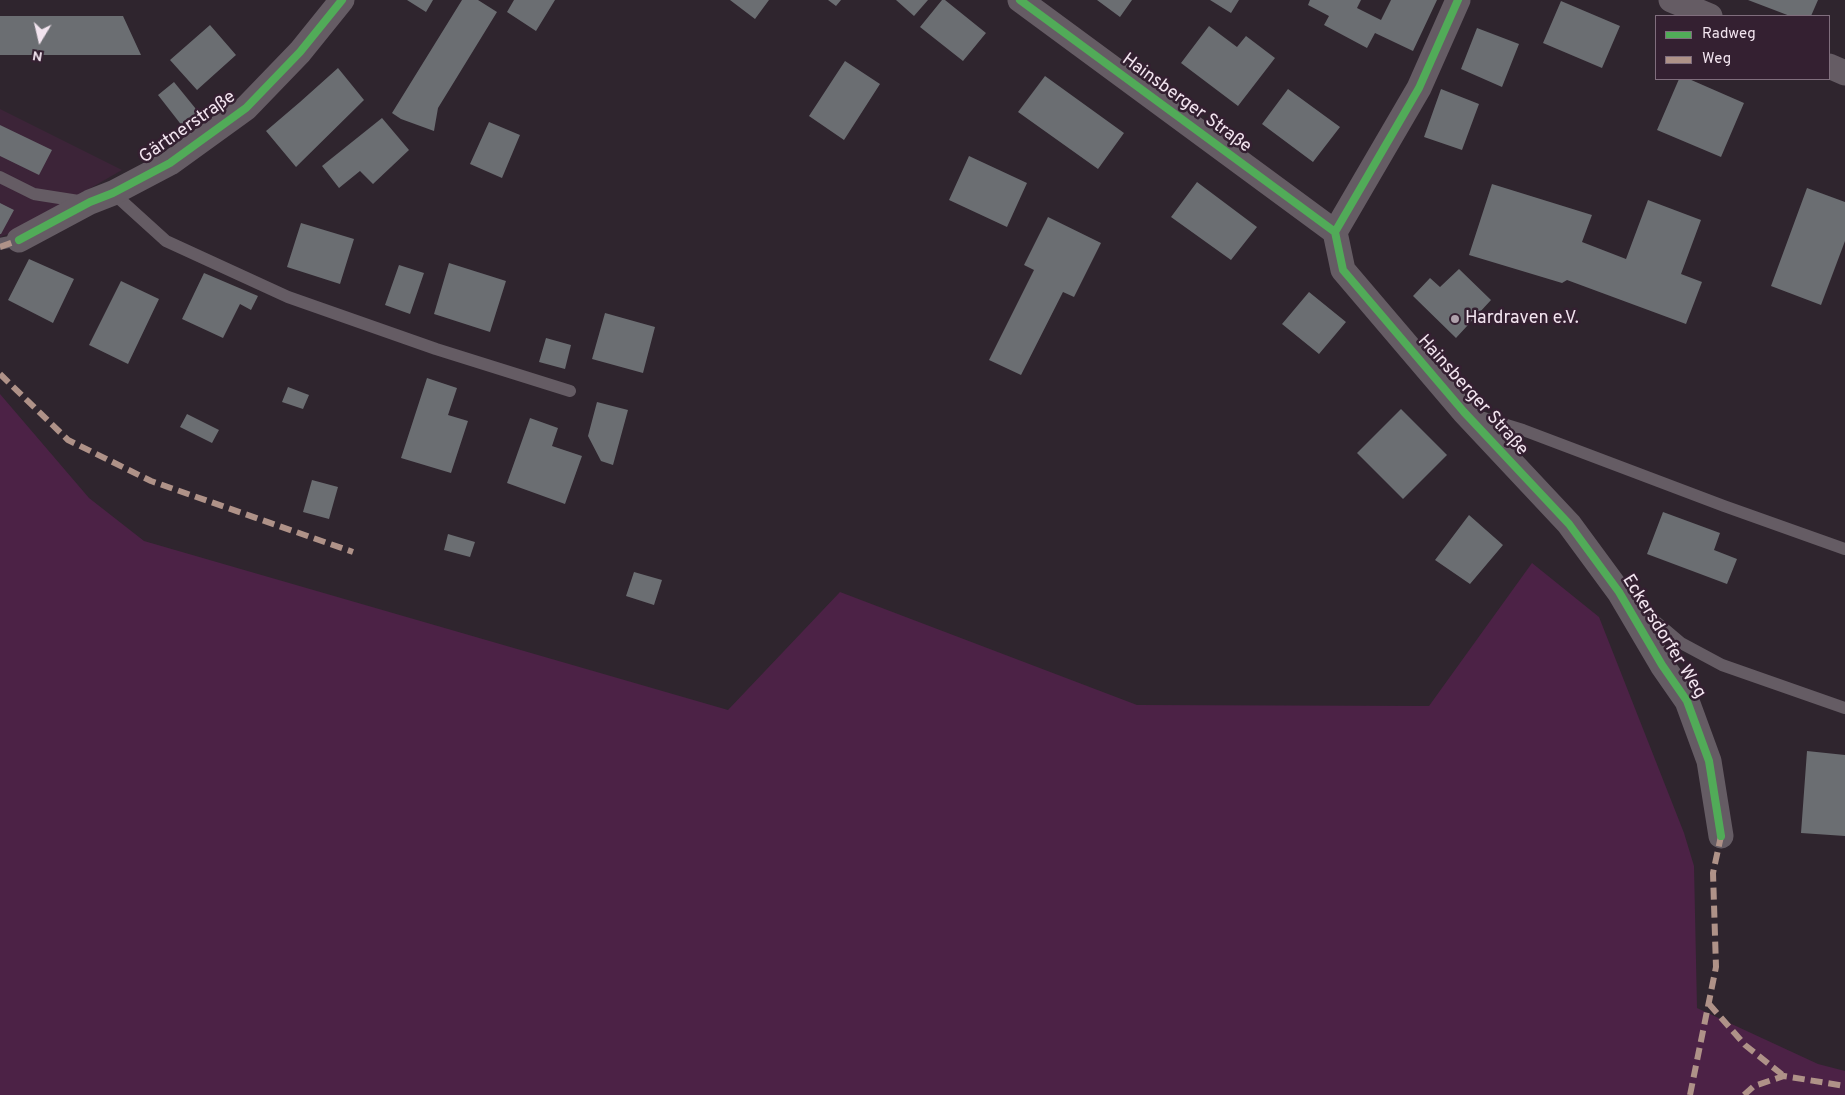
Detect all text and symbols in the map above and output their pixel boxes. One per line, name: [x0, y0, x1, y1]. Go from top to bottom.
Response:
north arrow: [15, 15, 65, 65]
legend: [1655, 15, 1830, 80]
text: Radweg: [1702, 25, 1756, 44]
text: N: [31, 46, 44, 64]
street label: Hainsberger Straße: [1117, 50, 1255, 158]
text: Weg: [1702, 50, 1731, 69]
street label: Gärtnerstraße: [136, 87, 240, 169]
place label: Hardraven e.V.: [1465, 308, 1579, 330]
marker: Hardraven e.V.: [1449, 313, 1461, 325]
street label: Hainsberger Straße: [1412, 331, 1532, 461]
street label: Eckersdorfer Weg: [1616, 571, 1710, 703]

